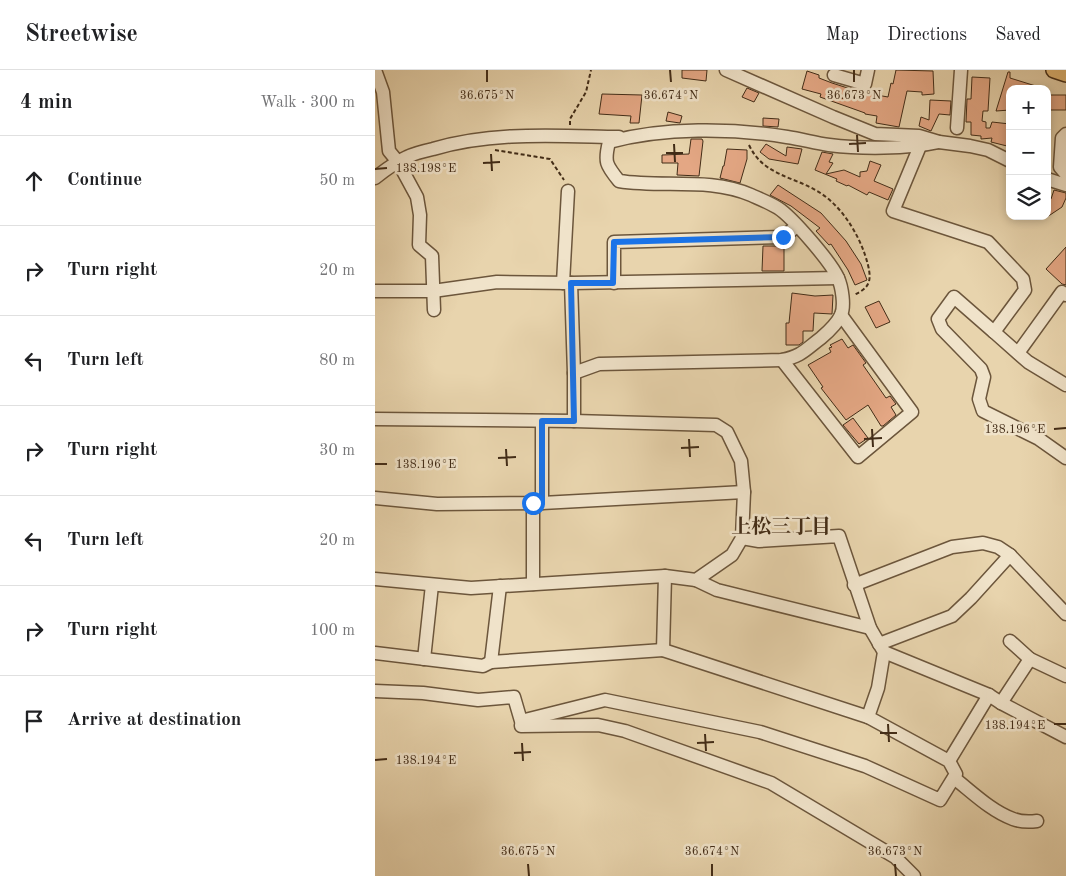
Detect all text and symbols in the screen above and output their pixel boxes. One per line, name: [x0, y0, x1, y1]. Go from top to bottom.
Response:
text: Streetwise: [25, 23, 138, 47]
text: Map: [826, 26, 859, 44]
text: Directions: [887, 26, 967, 44]
text: Saved: [995, 26, 1041, 44]
map controls: [1006, 85, 1051, 220]
button: +: [1006, 85, 1051, 130]
text: 36.675°N: [460, 89, 514, 102]
text: 36.674°N: [644, 90, 698, 102]
text: 36.673°N: [827, 90, 881, 102]
text: 4 min: [20, 92, 73, 113]
text: Walk · 300 m: [260, 95, 355, 111]
button: −: [1006, 130, 1051, 175]
text: 138.198°E: [396, 163, 456, 175]
icon: ahead: [20, 167, 48, 195]
text: Continue: [67, 171, 142, 190]
text: 50 m: [319, 173, 355, 189]
button: layers: [1006, 175, 1051, 220]
route end: [772, 226, 795, 249]
icon: right: [20, 257, 48, 285]
text: Turn right: [67, 261, 157, 280]
text: 20 m: [319, 263, 355, 279]
icon: left: [20, 347, 48, 375]
text: Turn left: [67, 351, 144, 370]
text: 80 m: [319, 353, 355, 369]
text: 138.196°E: [985, 424, 1045, 436]
icon: right: [20, 437, 48, 465]
text: Turn right: [67, 441, 157, 460]
text: 30 m: [319, 443, 355, 459]
text: 138.196°E: [396, 459, 456, 471]
route start: [522, 492, 545, 515]
district label: 上松三丁目: [731, 516, 831, 538]
icon: left: [20, 527, 48, 555]
text: Turn left: [67, 531, 144, 550]
text: 20 m: [319, 533, 355, 549]
icon: right: [20, 617, 48, 645]
text: Turn right: [67, 621, 157, 640]
text: 100 m: [310, 623, 355, 639]
icon: arrive: [20, 707, 48, 735]
text: Arrive at destination: [67, 711, 241, 730]
text: 138.194°E: [985, 720, 1045, 732]
text: 138.194°E: [396, 755, 456, 767]
text: 36.675°N: [501, 845, 555, 858]
text: 36.674°N: [685, 846, 739, 858]
text: 36.673°N: [868, 846, 922, 858]

